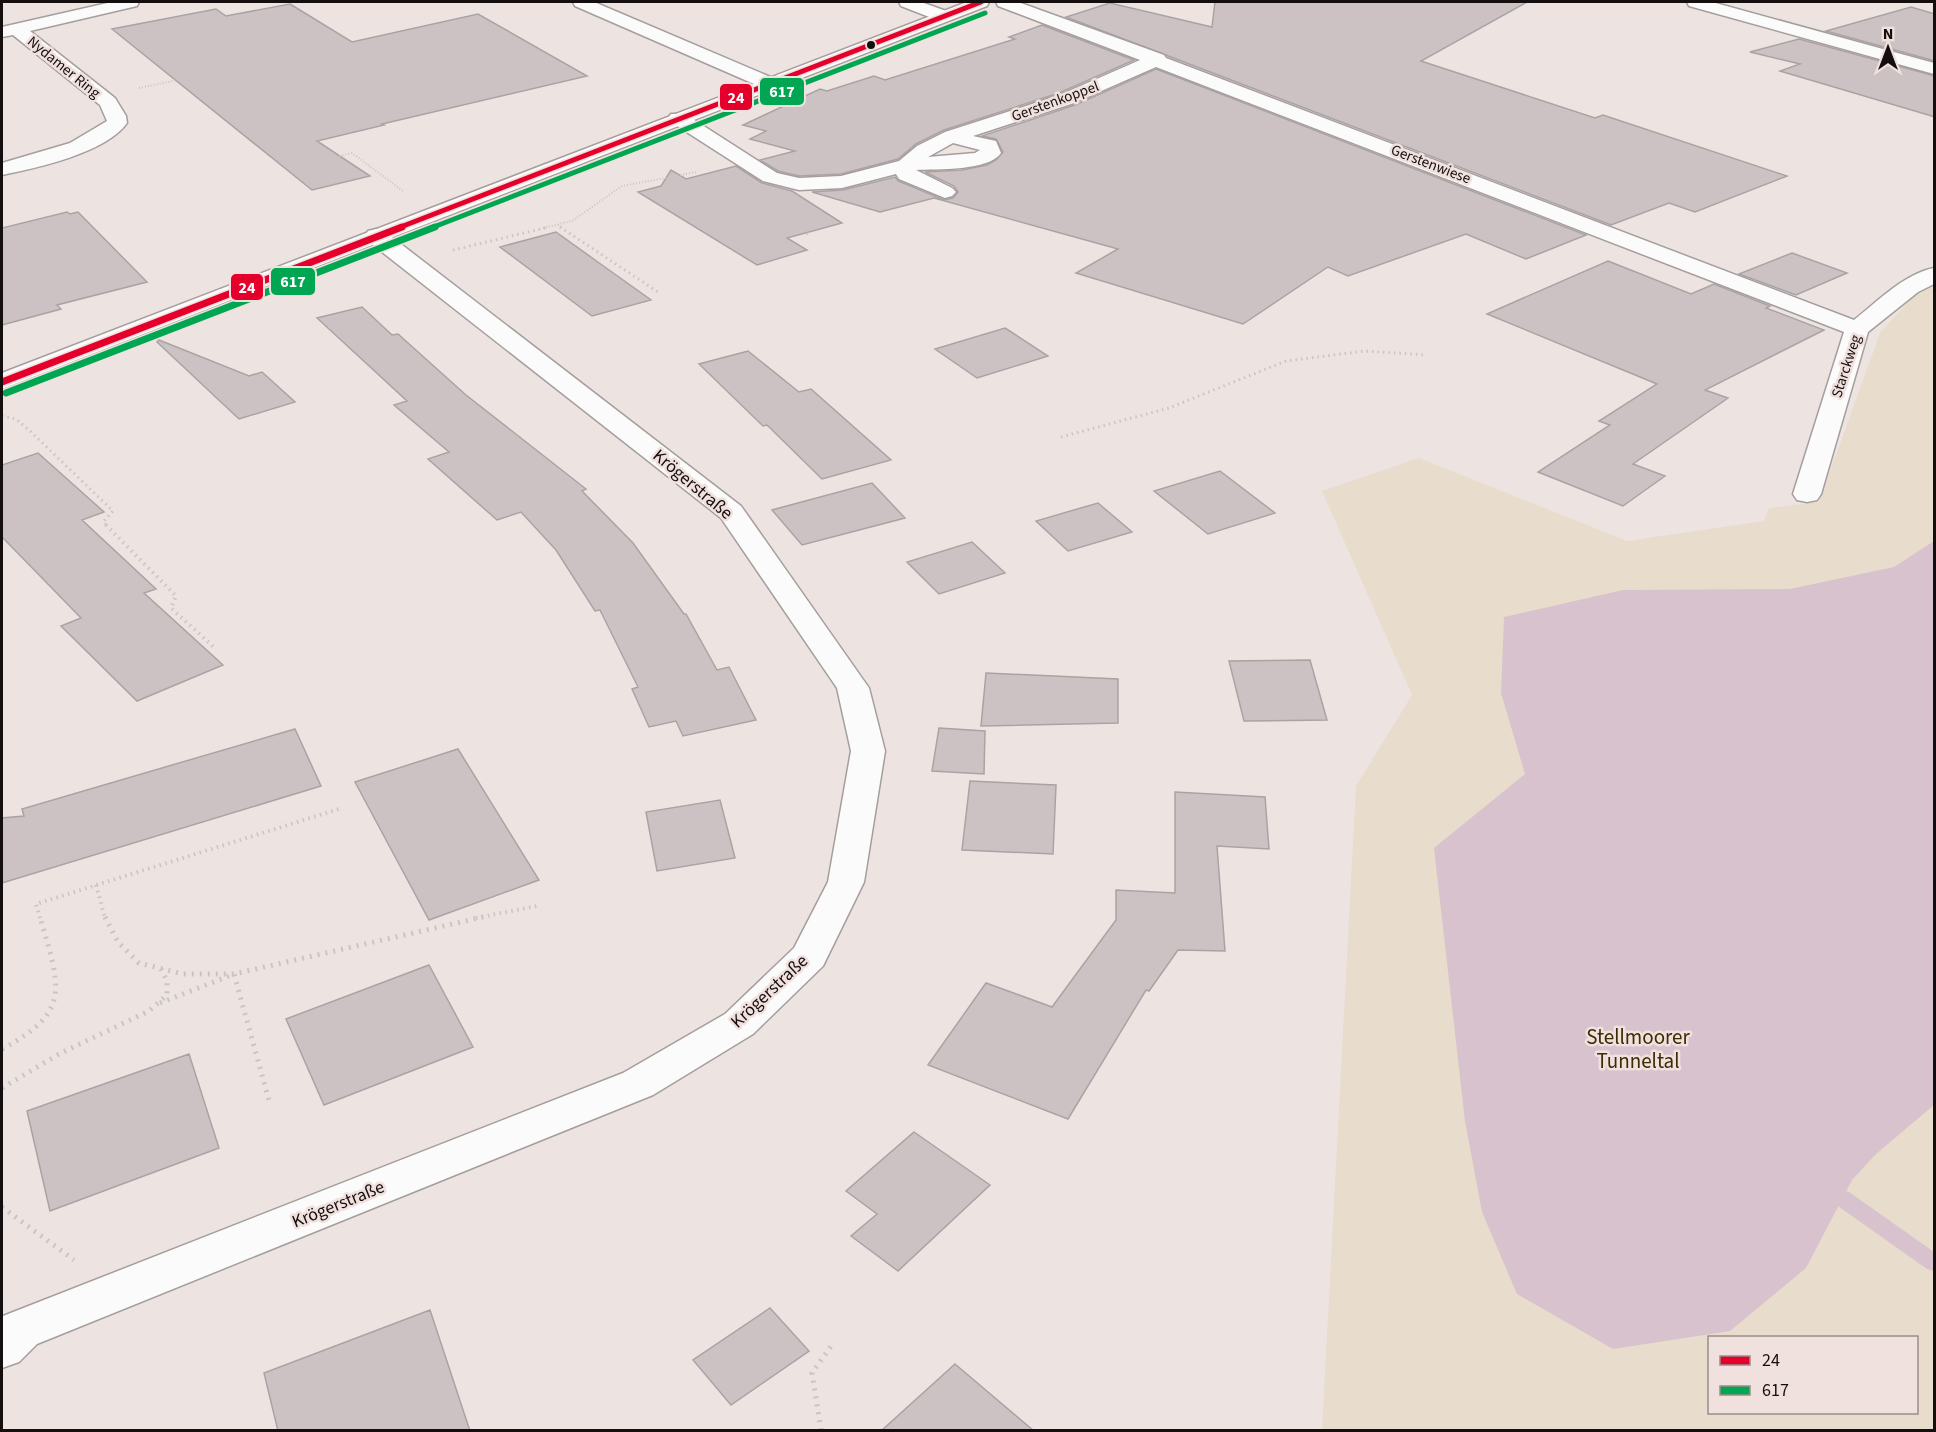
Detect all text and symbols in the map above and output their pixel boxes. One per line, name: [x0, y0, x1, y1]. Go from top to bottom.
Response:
north arrow: [1858, 18, 1918, 78]
text: N: [1883, 23, 1893, 45]
street label: Nydamer Ring: [23, 31, 105, 104]
unlabelled marker: [865, 39, 877, 51]
street label: Gerstenkoppel: [1009, 76, 1102, 127]
line badge: 617: [759, 77, 805, 106]
text: 617: [769, 81, 795, 103]
line badge: 24: [719, 83, 753, 111]
text: 24: [728, 87, 745, 109]
street label: Gerstenwiese: [1388, 140, 1474, 189]
line badge: 617: [270, 267, 316, 296]
text: 617: [280, 271, 306, 293]
line badge: 24: [230, 273, 264, 301]
text: 24: [239, 277, 256, 299]
street label: Starckweg: [1826, 332, 1867, 400]
street label: Krögerstraße: [647, 443, 738, 525]
street label: Krögerstraße: [725, 949, 814, 1034]
park label: Stellmoorer Tunneltal: [1586, 1022, 1691, 1076]
street label: Krögerstraße: [288, 1175, 388, 1234]
legend: [1708, 1336, 1918, 1414]
text: 24: [1762, 1348, 1780, 1373]
text: 617: [1762, 1378, 1789, 1403]

